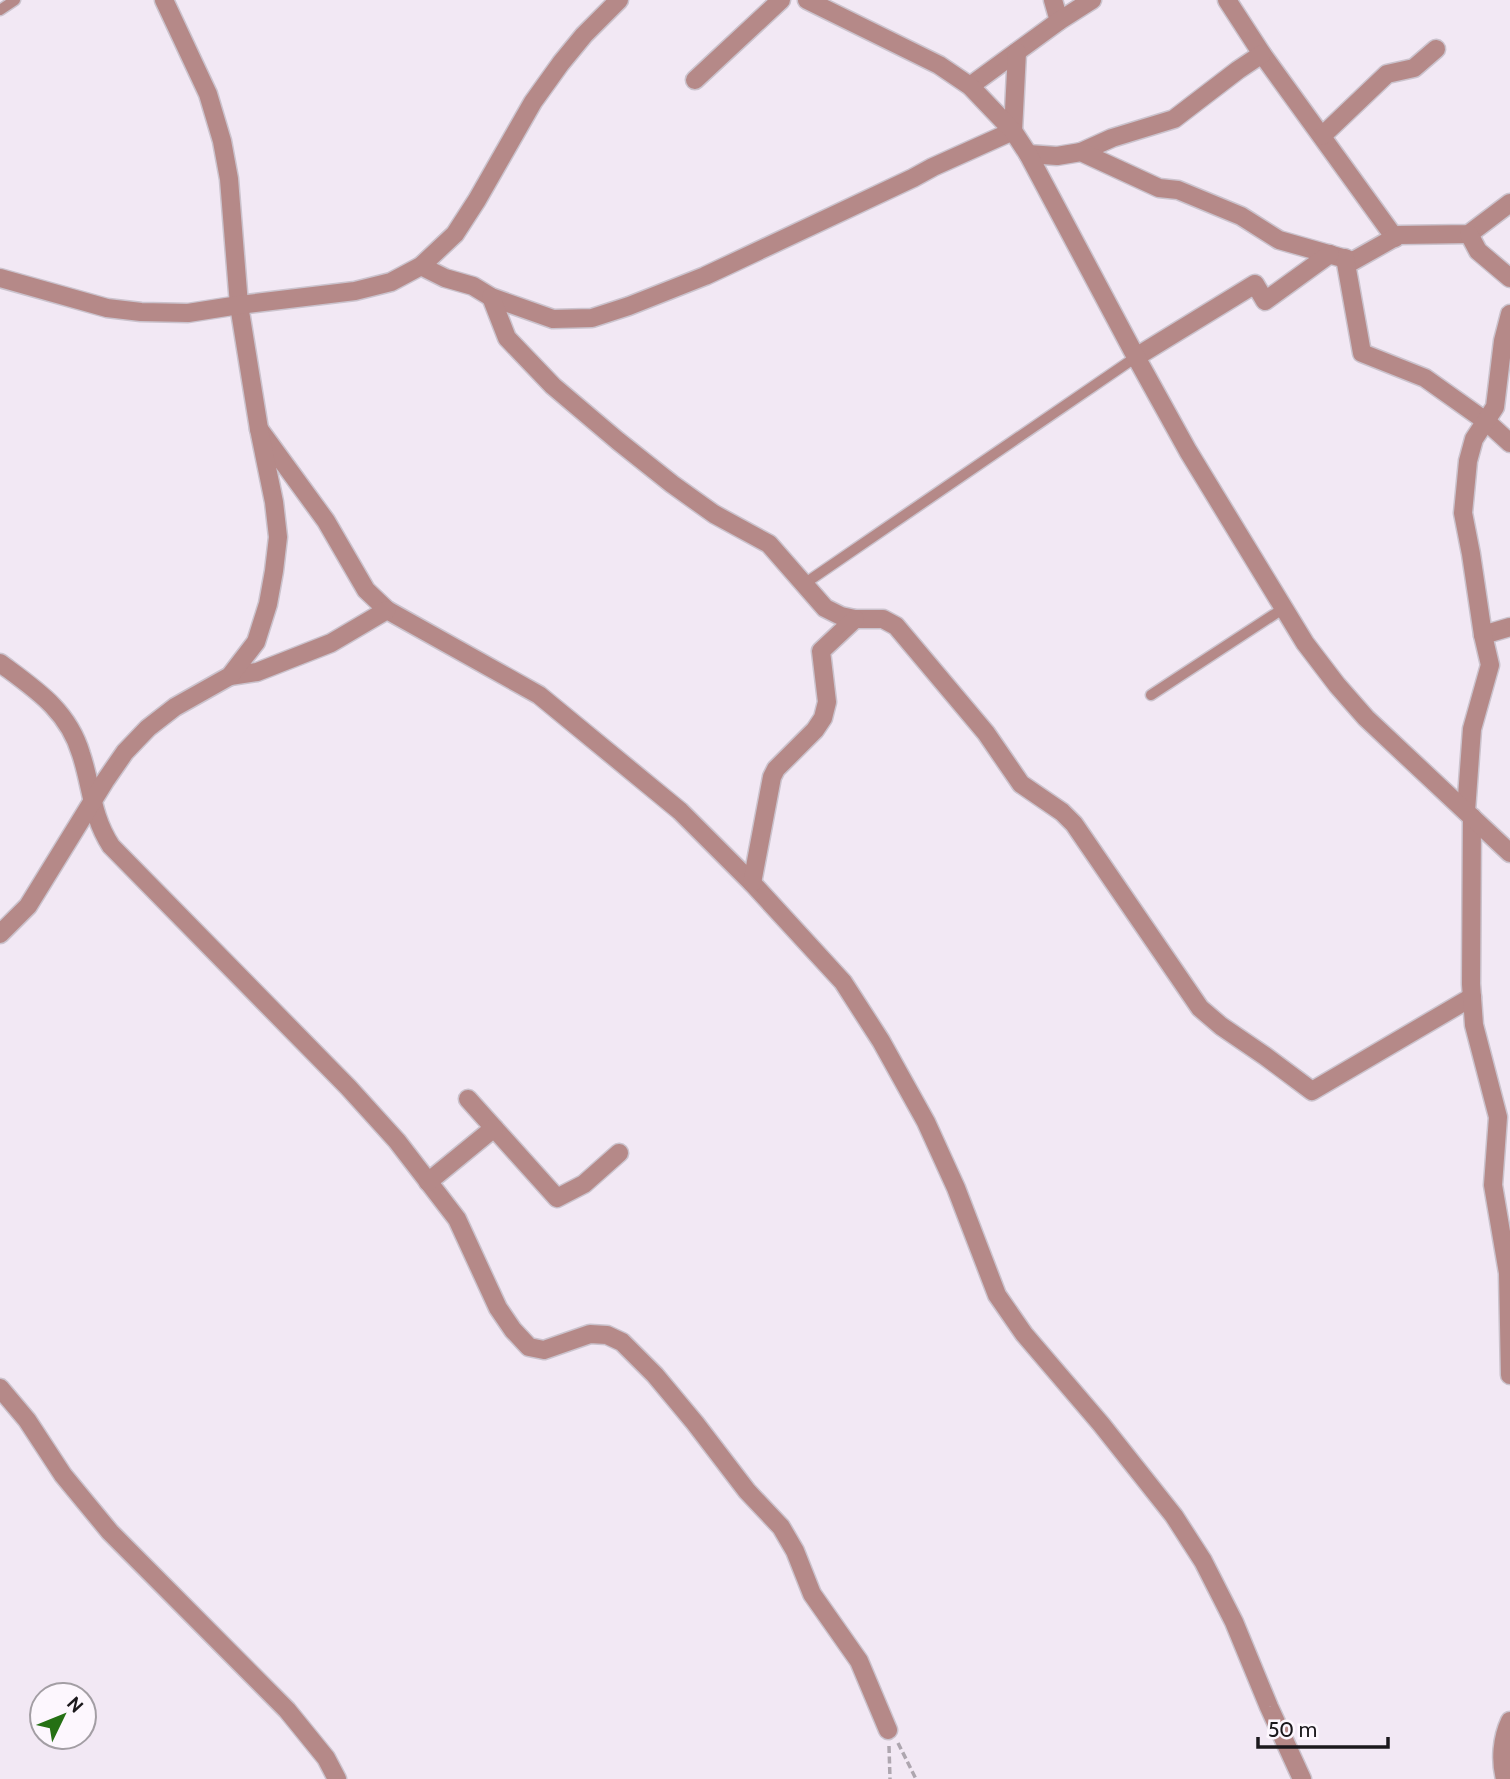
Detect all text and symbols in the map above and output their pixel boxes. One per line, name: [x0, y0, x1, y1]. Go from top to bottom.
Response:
north arrow: [28, 1681, 98, 1751]
text: N: [62, 1692, 88, 1718]
scale bar: [1258, 1706, 1388, 1750]
text: 50 m: [1268, 1717, 1317, 1742]

